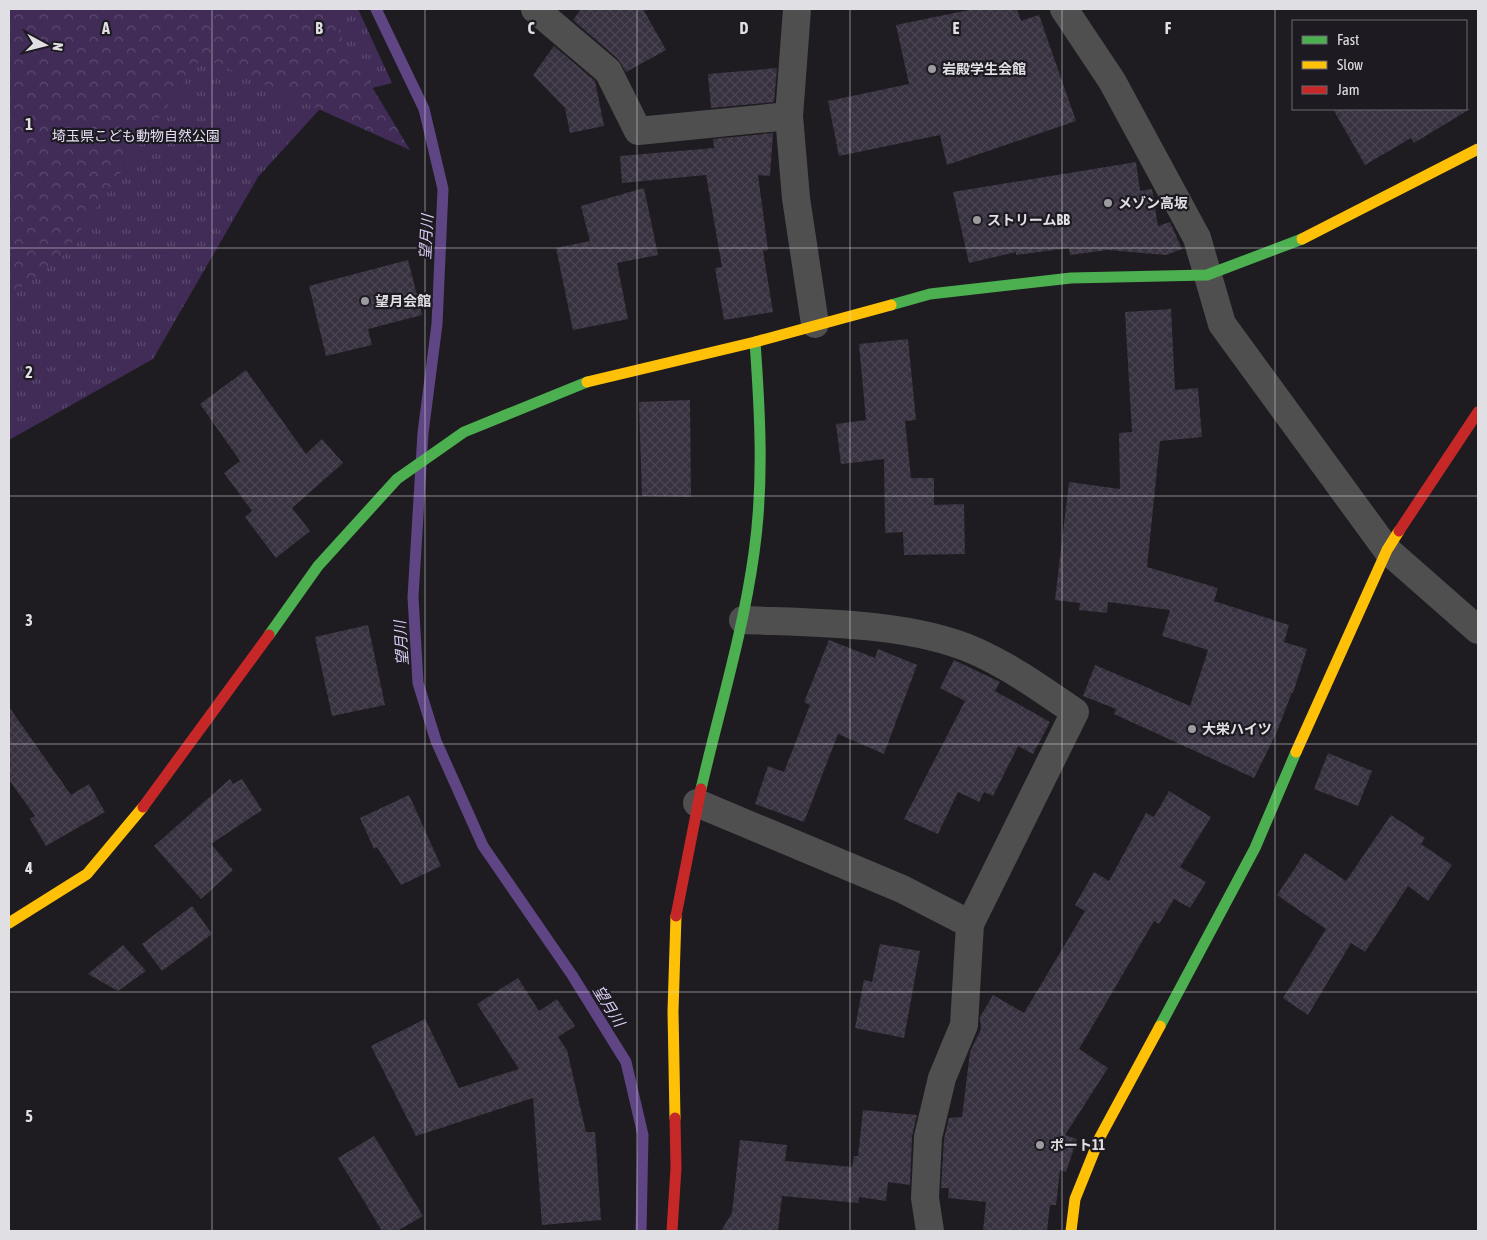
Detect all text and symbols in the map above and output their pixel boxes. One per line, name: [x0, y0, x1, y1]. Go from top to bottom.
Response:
text: A: [101, 19, 110, 37]
text: B: [315, 19, 323, 37]
text: C: [527, 19, 535, 37]
text: D: [740, 19, 749, 37]
text: E: [953, 19, 960, 37]
text: F: [1165, 19, 1172, 37]
north arrow: [20, 20, 70, 70]
legend: [1292, 20, 1467, 110]
text: Fast: [1337, 31, 1359, 48]
text: N: [49, 42, 66, 52]
text: Slow: [1337, 56, 1363, 73]
place label: 岩殿学生会館: [942, 61, 1026, 77]
marker: 岩殿学生会館: [926, 63, 938, 75]
text: Jam: [1337, 81, 1360, 98]
text: 1: [25, 115, 33, 133]
park label: 埼玉県こども動物自然公園: [52, 128, 220, 144]
place label: メゾン高坂: [1118, 195, 1188, 211]
marker: メゾン高坂: [1102, 197, 1114, 209]
water label: 望月川: [416, 212, 436, 260]
place label: ストリームBB: [987, 212, 1070, 228]
marker: ストリームBB: [971, 214, 983, 226]
place label: 望月会館: [375, 293, 431, 309]
marker: 望月会館: [359, 295, 371, 307]
text: 2: [25, 363, 33, 381]
text: 3: [25, 611, 33, 629]
water label: 望月川: [391, 618, 411, 666]
place label: 大栄ハイツ: [1202, 721, 1272, 737]
marker: 大栄ハイツ: [1186, 723, 1198, 735]
text: 4: [24, 859, 33, 877]
water label: 望月川: [590, 982, 629, 1031]
text: 5: [25, 1107, 33, 1125]
place label: ポート11: [1050, 1137, 1106, 1153]
marker: ポート11: [1034, 1139, 1046, 1151]

